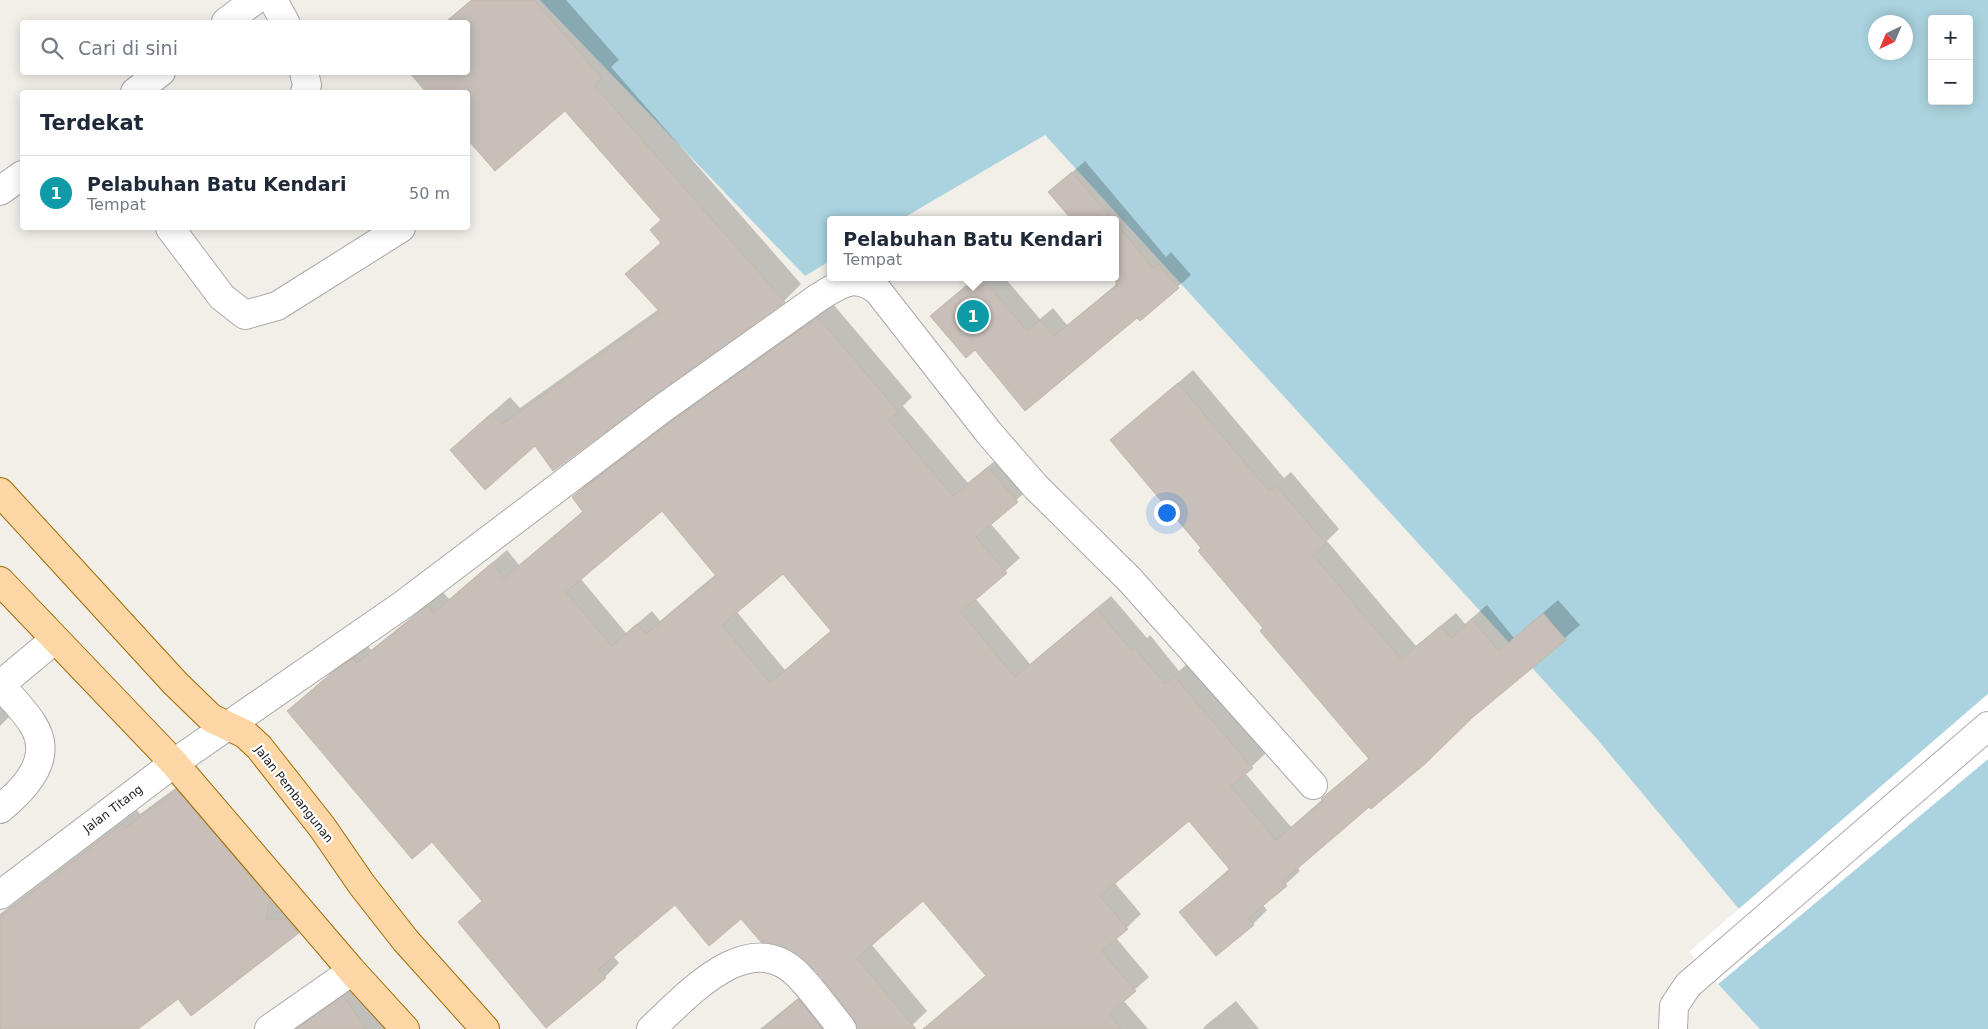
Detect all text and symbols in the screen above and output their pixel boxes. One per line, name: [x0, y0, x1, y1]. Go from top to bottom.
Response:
north arrow: [1868, 15, 1913, 60]
map controls: [1928, 15, 1973, 105]
button: +: [1928, 15, 1973, 60]
search box: [20, 20, 470, 75]
icon: search: [38, 34, 66, 62]
text: Cari di sini: [78, 37, 178, 59]
button: −: [1928, 60, 1973, 105]
text: Terdekat: [40, 111, 144, 135]
text: Pelabuhan Batu Kendari: [87, 173, 346, 195]
text: 1: [50, 184, 62, 203]
text: 50 m: [409, 184, 450, 203]
text: Tempat: [87, 195, 146, 214]
popup: [827, 216, 1119, 281]
text: Pelabuhan Batu Kendari: [843, 228, 1103, 250]
text: Tempat: [843, 250, 902, 269]
pin: 1: [957, 297, 989, 335]
your location: [1154, 500, 1180, 526]
street label: Jalan Pembangunan: [251, 742, 336, 845]
street label: Jalan Titang: [80, 782, 145, 836]

